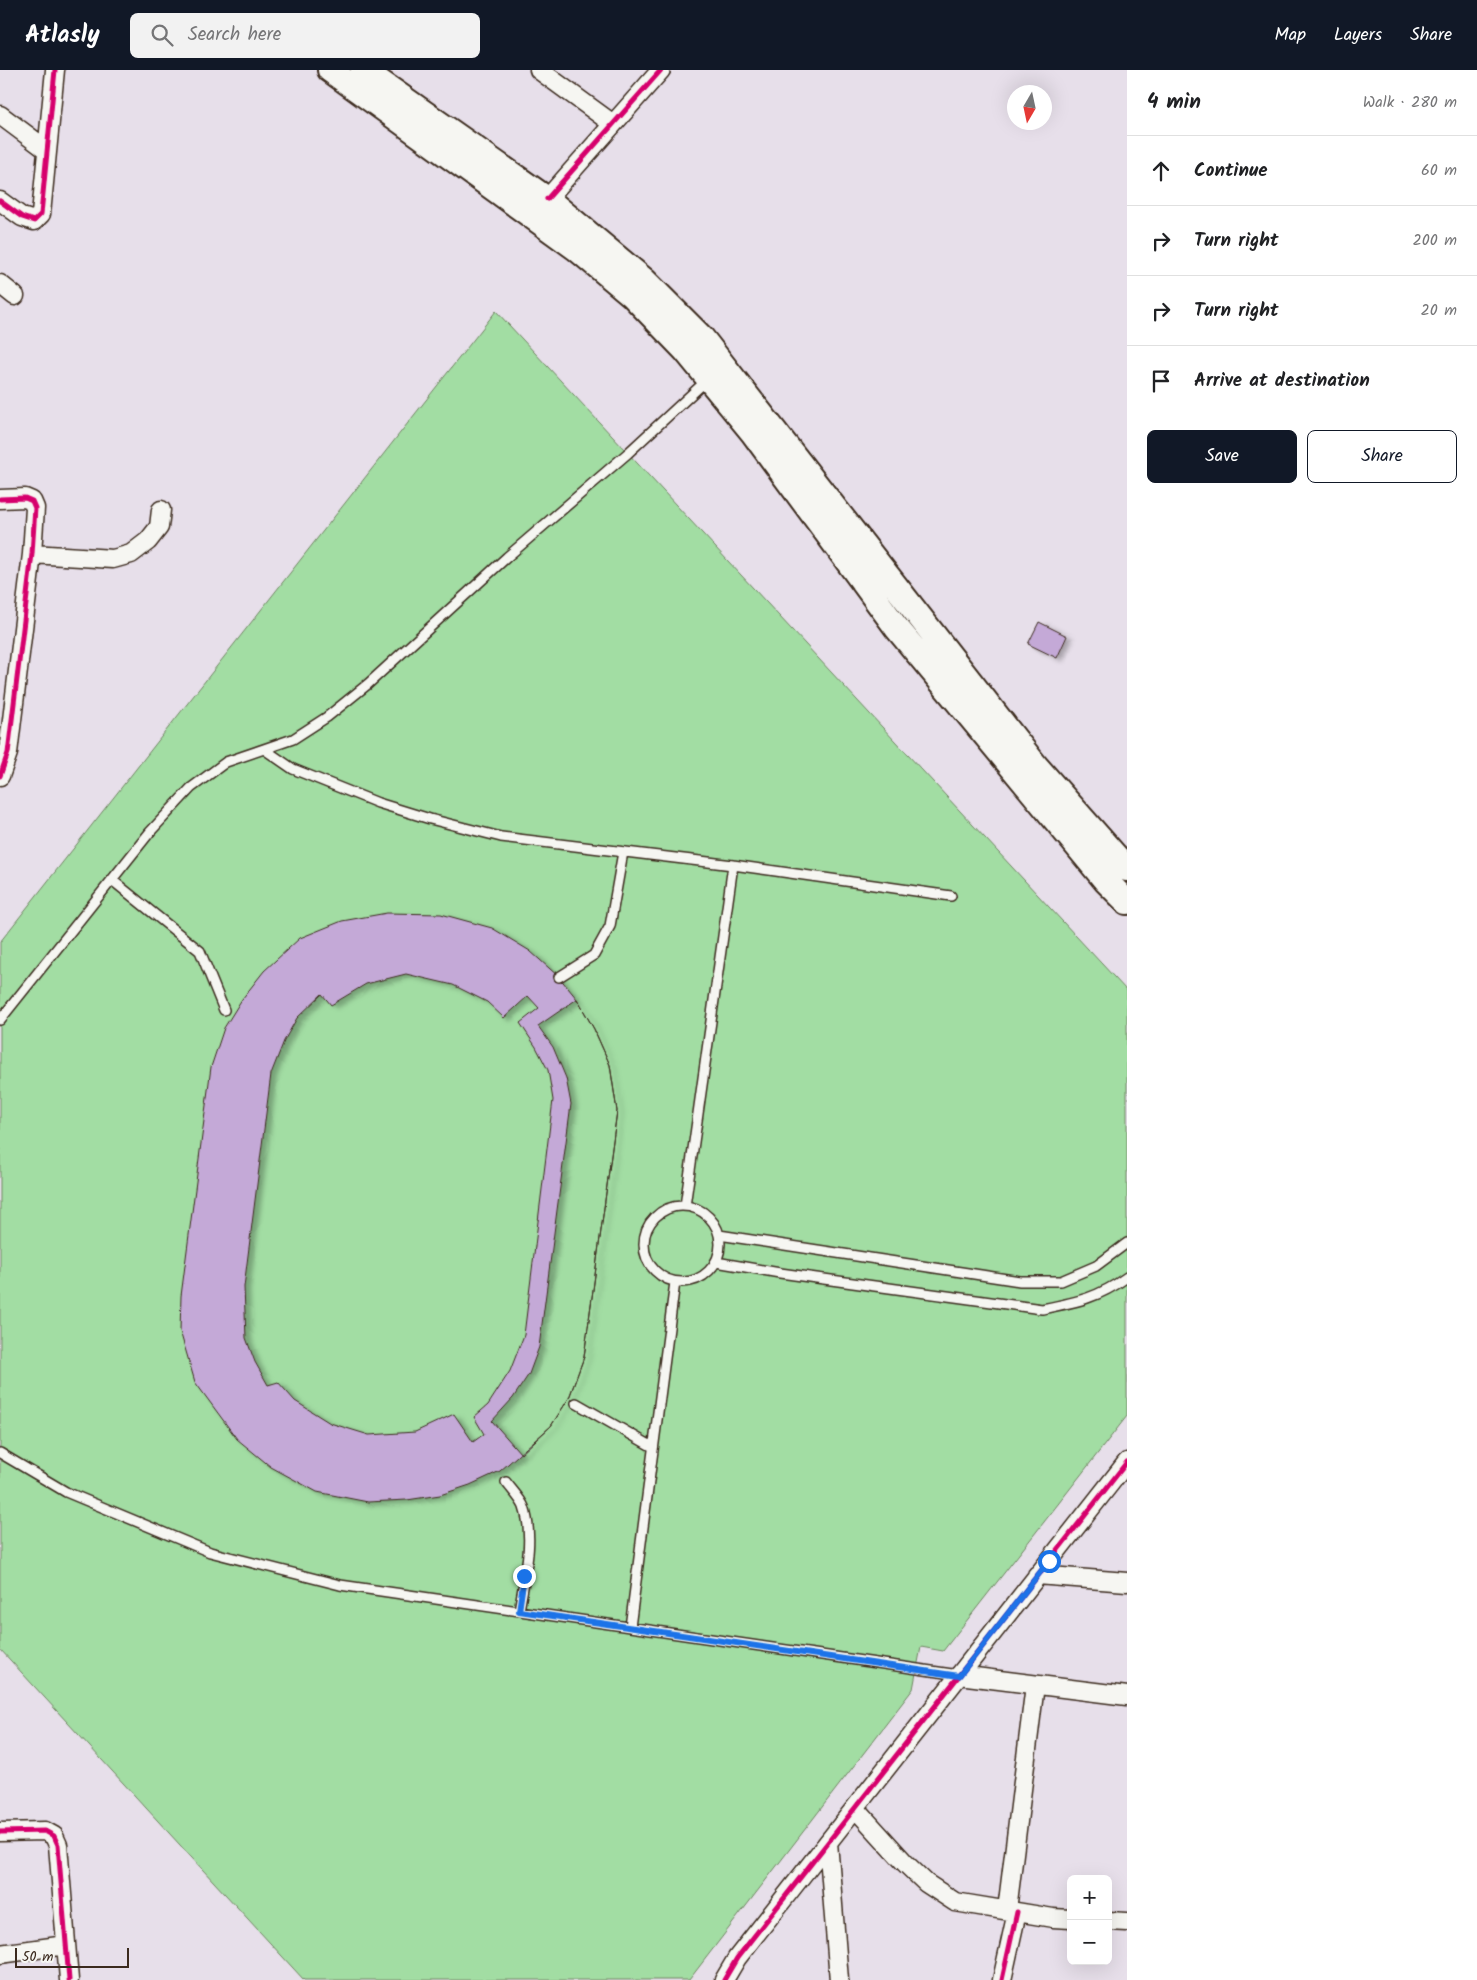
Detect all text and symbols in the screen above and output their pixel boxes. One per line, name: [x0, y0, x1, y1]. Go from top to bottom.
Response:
search box: [130, 13, 480, 58]
text: Atlasly: [25, 16, 100, 55]
text: Search here: [188, 20, 281, 50]
icon: search: [148, 21, 176, 49]
text: Map: [1275, 21, 1306, 50]
text: Layers: [1334, 21, 1382, 50]
text: Share: [1410, 21, 1452, 50]
north arrow: [1007, 85, 1052, 130]
text: 4 min: [1147, 86, 1201, 119]
text: Walk · 280 m: [1363, 90, 1457, 115]
text: Continue: [1194, 156, 1267, 186]
icon: ahead: [1147, 157, 1175, 185]
text: 60 m: [1421, 158, 1457, 183]
text: Turn right: [1194, 226, 1279, 256]
icon: right: [1147, 227, 1175, 255]
text: 200 m: [1413, 228, 1457, 253]
text: Turn right: [1194, 296, 1279, 326]
icon: right: [1147, 297, 1175, 325]
text: 20 m: [1421, 298, 1457, 323]
text: Arrive at destination: [1194, 366, 1370, 396]
icon: arrive: [1147, 367, 1175, 395]
button: Save: [1147, 430, 1297, 483]
button: Share: [1307, 430, 1457, 483]
route start: [1038, 1550, 1061, 1573]
route end: [513, 1565, 536, 1588]
map controls: [1067, 1875, 1112, 1965]
button: +: [1067, 1875, 1112, 1920]
button: −: [1067, 1920, 1112, 1965]
scale bar: [15, 1945, 129, 1968]
text: 50 m: [22, 1946, 53, 1968]

